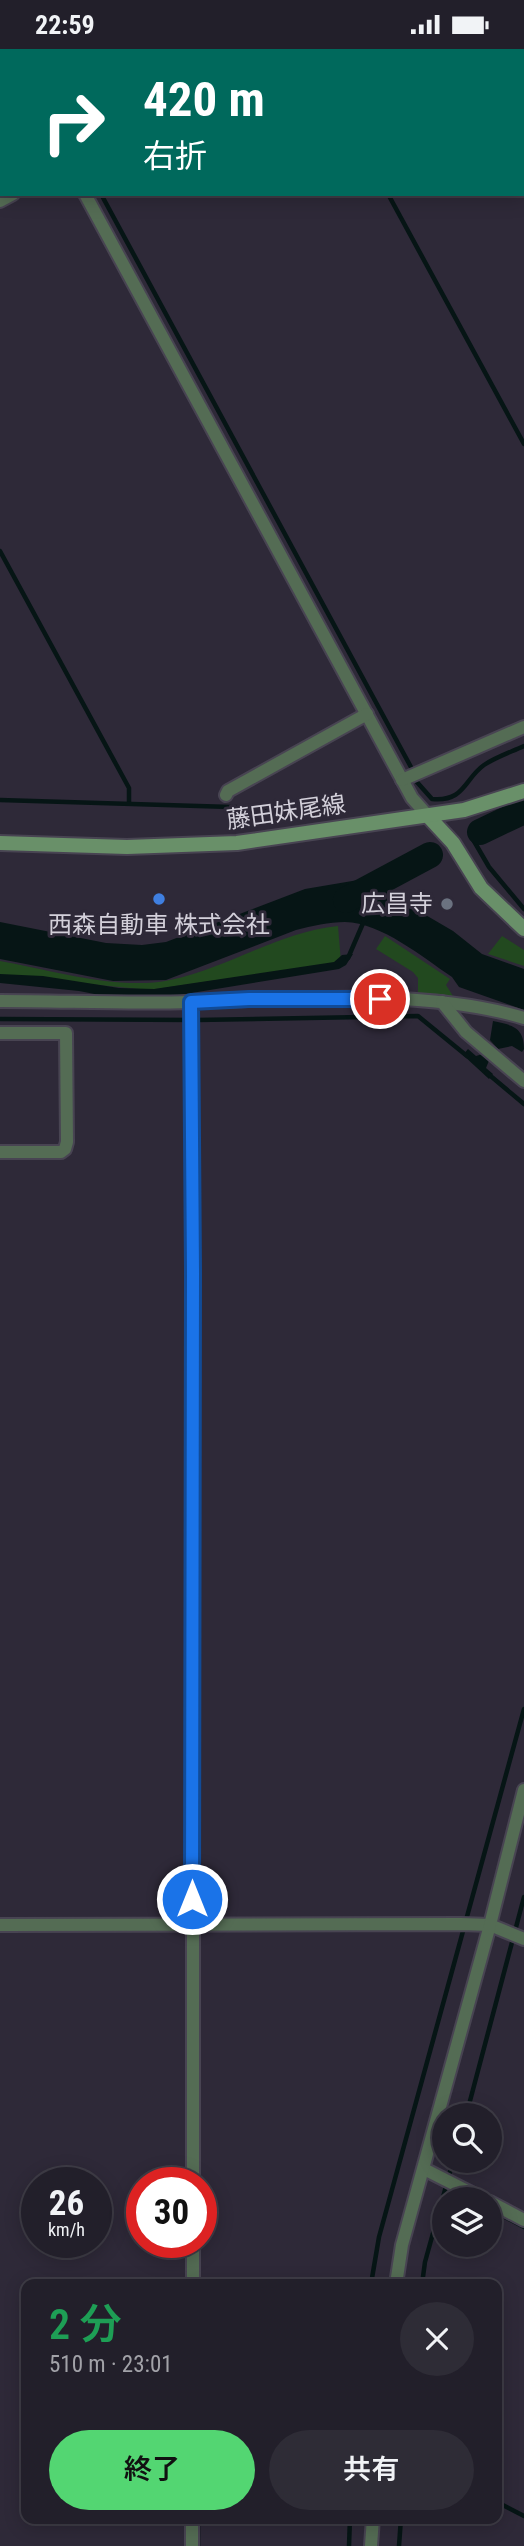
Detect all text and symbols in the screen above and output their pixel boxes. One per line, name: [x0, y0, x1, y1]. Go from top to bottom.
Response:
text: 22:59: [35, 10, 95, 40]
text: 420 m: [143, 71, 265, 128]
icon: right: [28, 77, 119, 168]
text: 右折: [143, 137, 207, 175]
street label: 藤田妹尾線: [225, 790, 347, 834]
place label: 広昌寺: [361, 890, 433, 918]
marker: 西森自動車 株式会社: [151, 891, 167, 907]
marker: 広昌寺: [439, 896, 455, 912]
place label: 西森自動車 株式会社: [48, 911, 270, 939]
pin: [350, 969, 410, 1029]
icon: arrive: [361, 980, 399, 1018]
position arrow: [155, 1862, 229, 1936]
map controls: [432, 2103, 502, 2257]
button: search: [432, 2103, 502, 2173]
speed limit sign: 30: [126, 2167, 217, 2258]
text: 26: [49, 2183, 84, 2224]
button: layers: [432, 2187, 502, 2257]
text: km/h: [48, 2219, 85, 2240]
text: 2 分: [49, 2300, 122, 2349]
button: close: [400, 2302, 474, 2376]
text: 510 m · 23:01: [49, 2351, 173, 2378]
button: 終了: [49, 2430, 255, 2510]
button: 共有: [269, 2430, 474, 2510]

